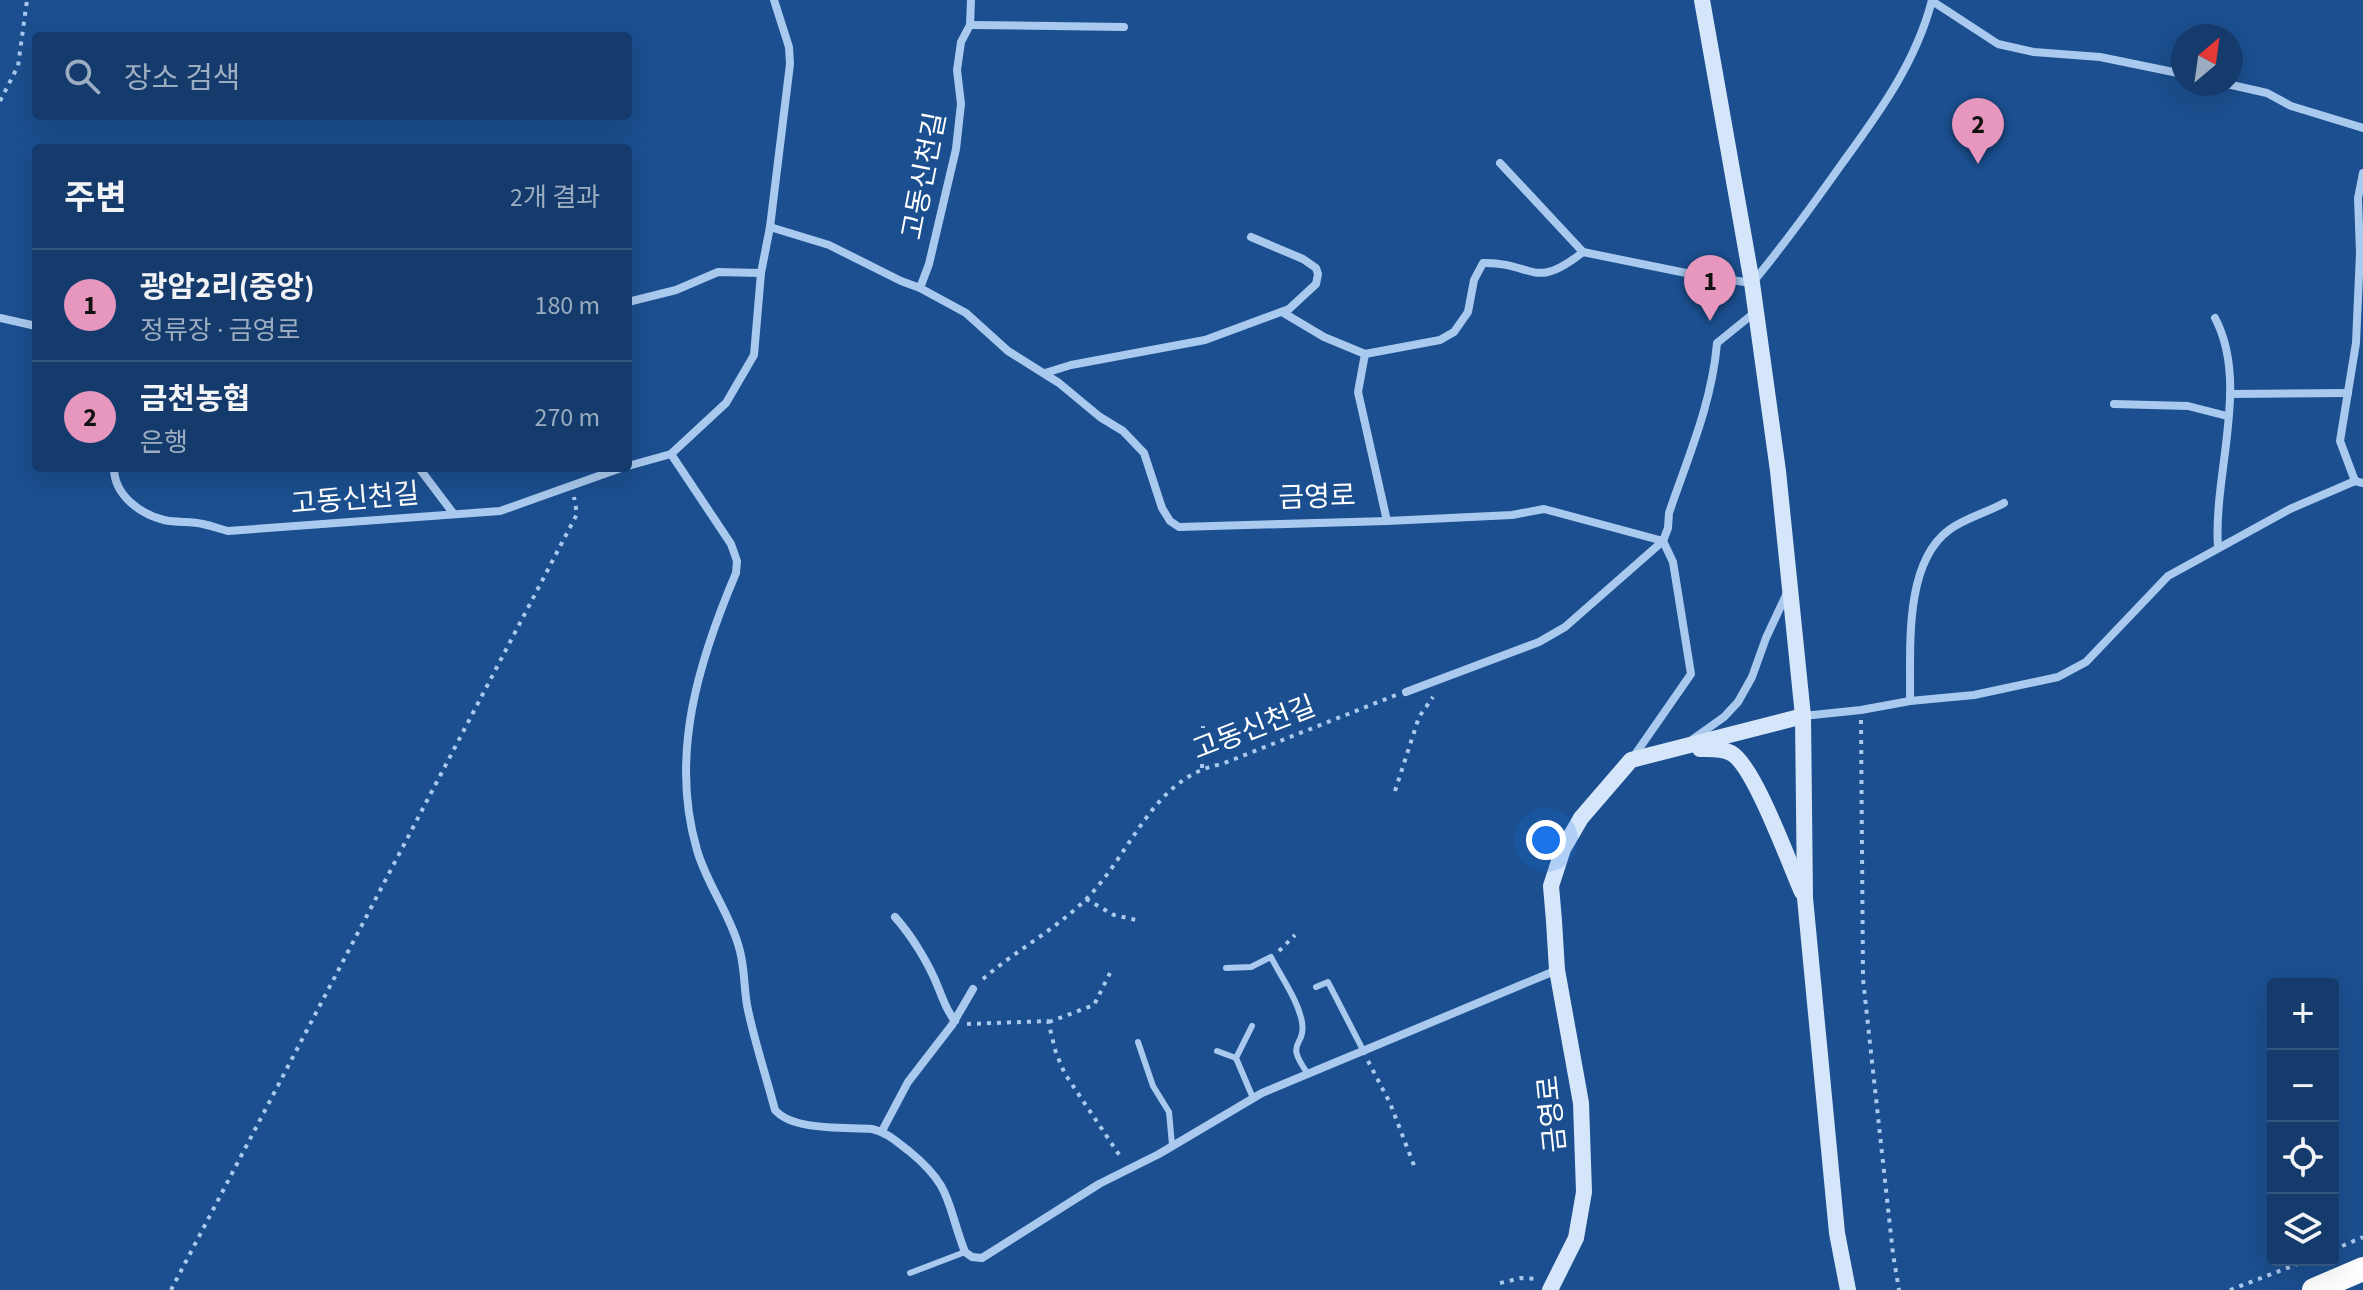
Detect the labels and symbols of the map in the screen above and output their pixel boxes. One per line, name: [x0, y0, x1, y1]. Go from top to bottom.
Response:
north arrow: [2171, 24, 2243, 96]
pin: 2: [1952, 98, 2004, 164]
street label: 고동신천길: [892, 109, 956, 243]
pin: 1: [1684, 255, 1736, 321]
street label: 고동신천길: [289, 473, 421, 525]
street label: 금영로: [1278, 476, 1356, 518]
street label: 고동신천길: [1187, 686, 1321, 770]
your location: [1526, 820, 1566, 860]
street label: 금영로: [1528, 1073, 1576, 1155]

